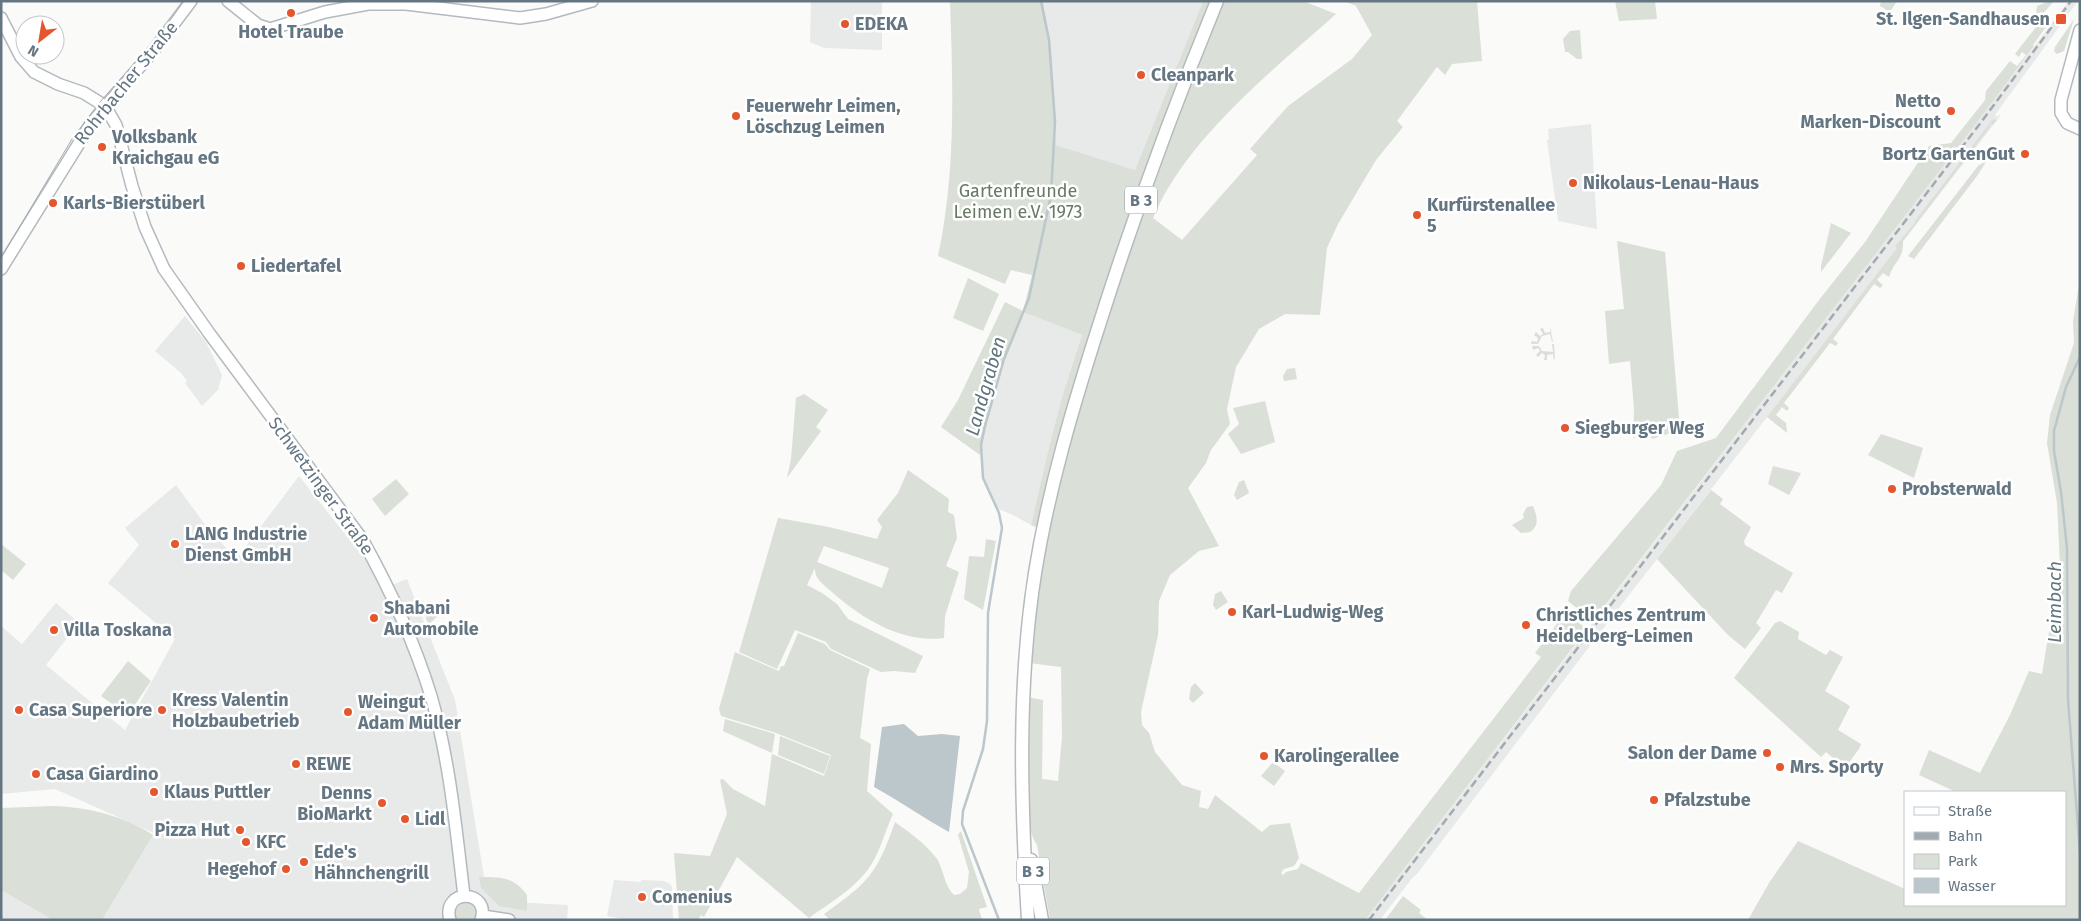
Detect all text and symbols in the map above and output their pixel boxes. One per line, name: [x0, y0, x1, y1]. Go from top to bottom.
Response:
marker: Hotel Traube: [285, 7, 297, 19]
place label: St. Ilgen-Sandhausen: [1876, 8, 2050, 30]
marker: St. Ilgen-Sandhausen: [2054, 12, 2068, 26]
place label: EDEKA: [855, 13, 908, 35]
north arrow: [15, 15, 65, 65]
street label: Rohrbacher Straße: [69, 17, 183, 149]
marker: EDEKA: [839, 18, 851, 30]
place label: Hotel Traube: [238, 21, 344, 43]
text: N: [25, 41, 42, 60]
place label: Cleanpark: [1151, 64, 1235, 86]
marker: Cleanpark: [1135, 69, 1147, 81]
place label: Netto Marken-Discount: [1801, 90, 1942, 133]
place label: Feuerwehr Leimen, Löschzug Leimen: [746, 95, 900, 138]
marker: Netto Marken-Discount: [1945, 105, 1957, 117]
marker: Feuerwehr Leimen, Löschzug Leimen: [730, 110, 742, 122]
place label: Volksbank Kraichgau eG: [111, 126, 219, 169]
marker: Volksbank Kraichgau eG: [96, 141, 108, 153]
place label: Bortz GartenGut: [1882, 143, 2016, 165]
marker: Bortz GartenGut: [2019, 148, 2031, 160]
place label: Nikolaus-Lenau-Haus: [1583, 172, 1759, 194]
marker: Nikolaus-Lenau-Haus: [1567, 177, 1579, 189]
park label: Gartenfreunde Leimen e.V. 1973: [954, 180, 1082, 223]
road number: B 3: [1125, 186, 1157, 214]
place label: Karls-Bierstüberl: [63, 192, 205, 214]
place label: Kurfürstenallee 5: [1427, 194, 1555, 237]
marker: Karls-Bierstüberl: [47, 197, 59, 209]
marker: Kurfürstenallee 5: [1411, 209, 1423, 221]
place label: Liedertafel: [251, 255, 342, 277]
marker: Liedertafel: [235, 260, 247, 272]
water label: Landgraben: [960, 334, 1011, 438]
street label: Schwetzinger Straße: [264, 413, 378, 559]
place label: Siegburger Weg: [1575, 417, 1704, 439]
marker: Siegburger Weg: [1559, 422, 1571, 434]
place label: Probsterwald: [1902, 478, 2012, 500]
marker: Probsterwald: [1886, 483, 1898, 495]
place label: LANG Industrie Dienst GmbH: [185, 523, 307, 566]
marker: LANG Industrie Dienst GmbH: [169, 538, 181, 550]
water label: Leimbach: [2043, 561, 2066, 643]
place label: Shabani Automobile: [383, 597, 479, 640]
place label: Karl-Ludwig-Weg: [1242, 601, 1383, 623]
place label: Christliches Zentrum Heidelberg-Leimen: [1536, 604, 1706, 647]
marker: Karl-Ludwig-Weg: [1226, 606, 1238, 618]
marker: Shabani Automobile: [368, 612, 380, 624]
place label: Villa Toskana: [63, 619, 172, 641]
marker: Christliches Zentrum Heidelberg-Leimen: [1520, 619, 1532, 631]
marker: Villa Toskana: [48, 624, 60, 636]
place label: Kress Valentin Holzbaubetrieb: [172, 689, 300, 732]
place label: Weingut Adam Müller: [357, 691, 462, 734]
place label: Casa Superiore: [29, 699, 152, 721]
marker: Casa Superiore: [13, 704, 25, 716]
marker: Kress Valentin Holzbaubetrieb: [156, 704, 168, 716]
marker: Weingut Adam Müller: [342, 706, 354, 718]
place label: Salon der Dame: [1628, 742, 1757, 764]
place label: Karolingerallee: [1274, 745, 1399, 767]
marker: Salon der Dame: [1761, 747, 1773, 759]
marker: Karolingerallee: [1258, 750, 1270, 762]
place label: REWE: [306, 753, 351, 775]
place label: Mrs. Sporty: [1790, 756, 1884, 778]
marker: REWE: [290, 758, 302, 770]
marker: Mrs. Sporty: [1774, 761, 1786, 773]
place label: Casa Giardino: [46, 763, 159, 785]
marker: Casa Giardino: [30, 768, 42, 780]
place label: Klaus Puttler: [164, 781, 271, 803]
place label: Denns BioMarkt: [297, 782, 373, 825]
marker: Klaus Puttler: [148, 786, 160, 798]
place label: Pfalzstube: [1664, 789, 1751, 811]
legend: [1904, 791, 2066, 906]
marker: Pfalzstube: [1648, 794, 1660, 806]
marker: Denns BioMarkt: [376, 797, 388, 809]
text: Straße: [1948, 802, 1992, 820]
place label: Lidl: [415, 808, 446, 830]
marker: Lidl: [399, 813, 411, 825]
place label: Pizza Hut: [155, 819, 231, 841]
marker: Pizza Hut: [234, 824, 246, 836]
text: Bahn: [1948, 827, 1983, 845]
place label: KFC: [256, 831, 287, 853]
marker: KFC: [240, 836, 252, 848]
place label: Ede's Hähnchengrill: [314, 841, 430, 884]
text: Park: [1948, 852, 1978, 870]
marker: Ede's Hähnchengrill: [298, 856, 310, 868]
place label: Hegehof: [207, 858, 278, 880]
road number: B 3: [1017, 858, 1049, 884]
marker: Hegehof: [280, 863, 292, 875]
text: Wasser: [1948, 877, 1996, 895]
place label: Comenius: [652, 886, 732, 908]
marker: Comenius: [636, 891, 648, 903]

